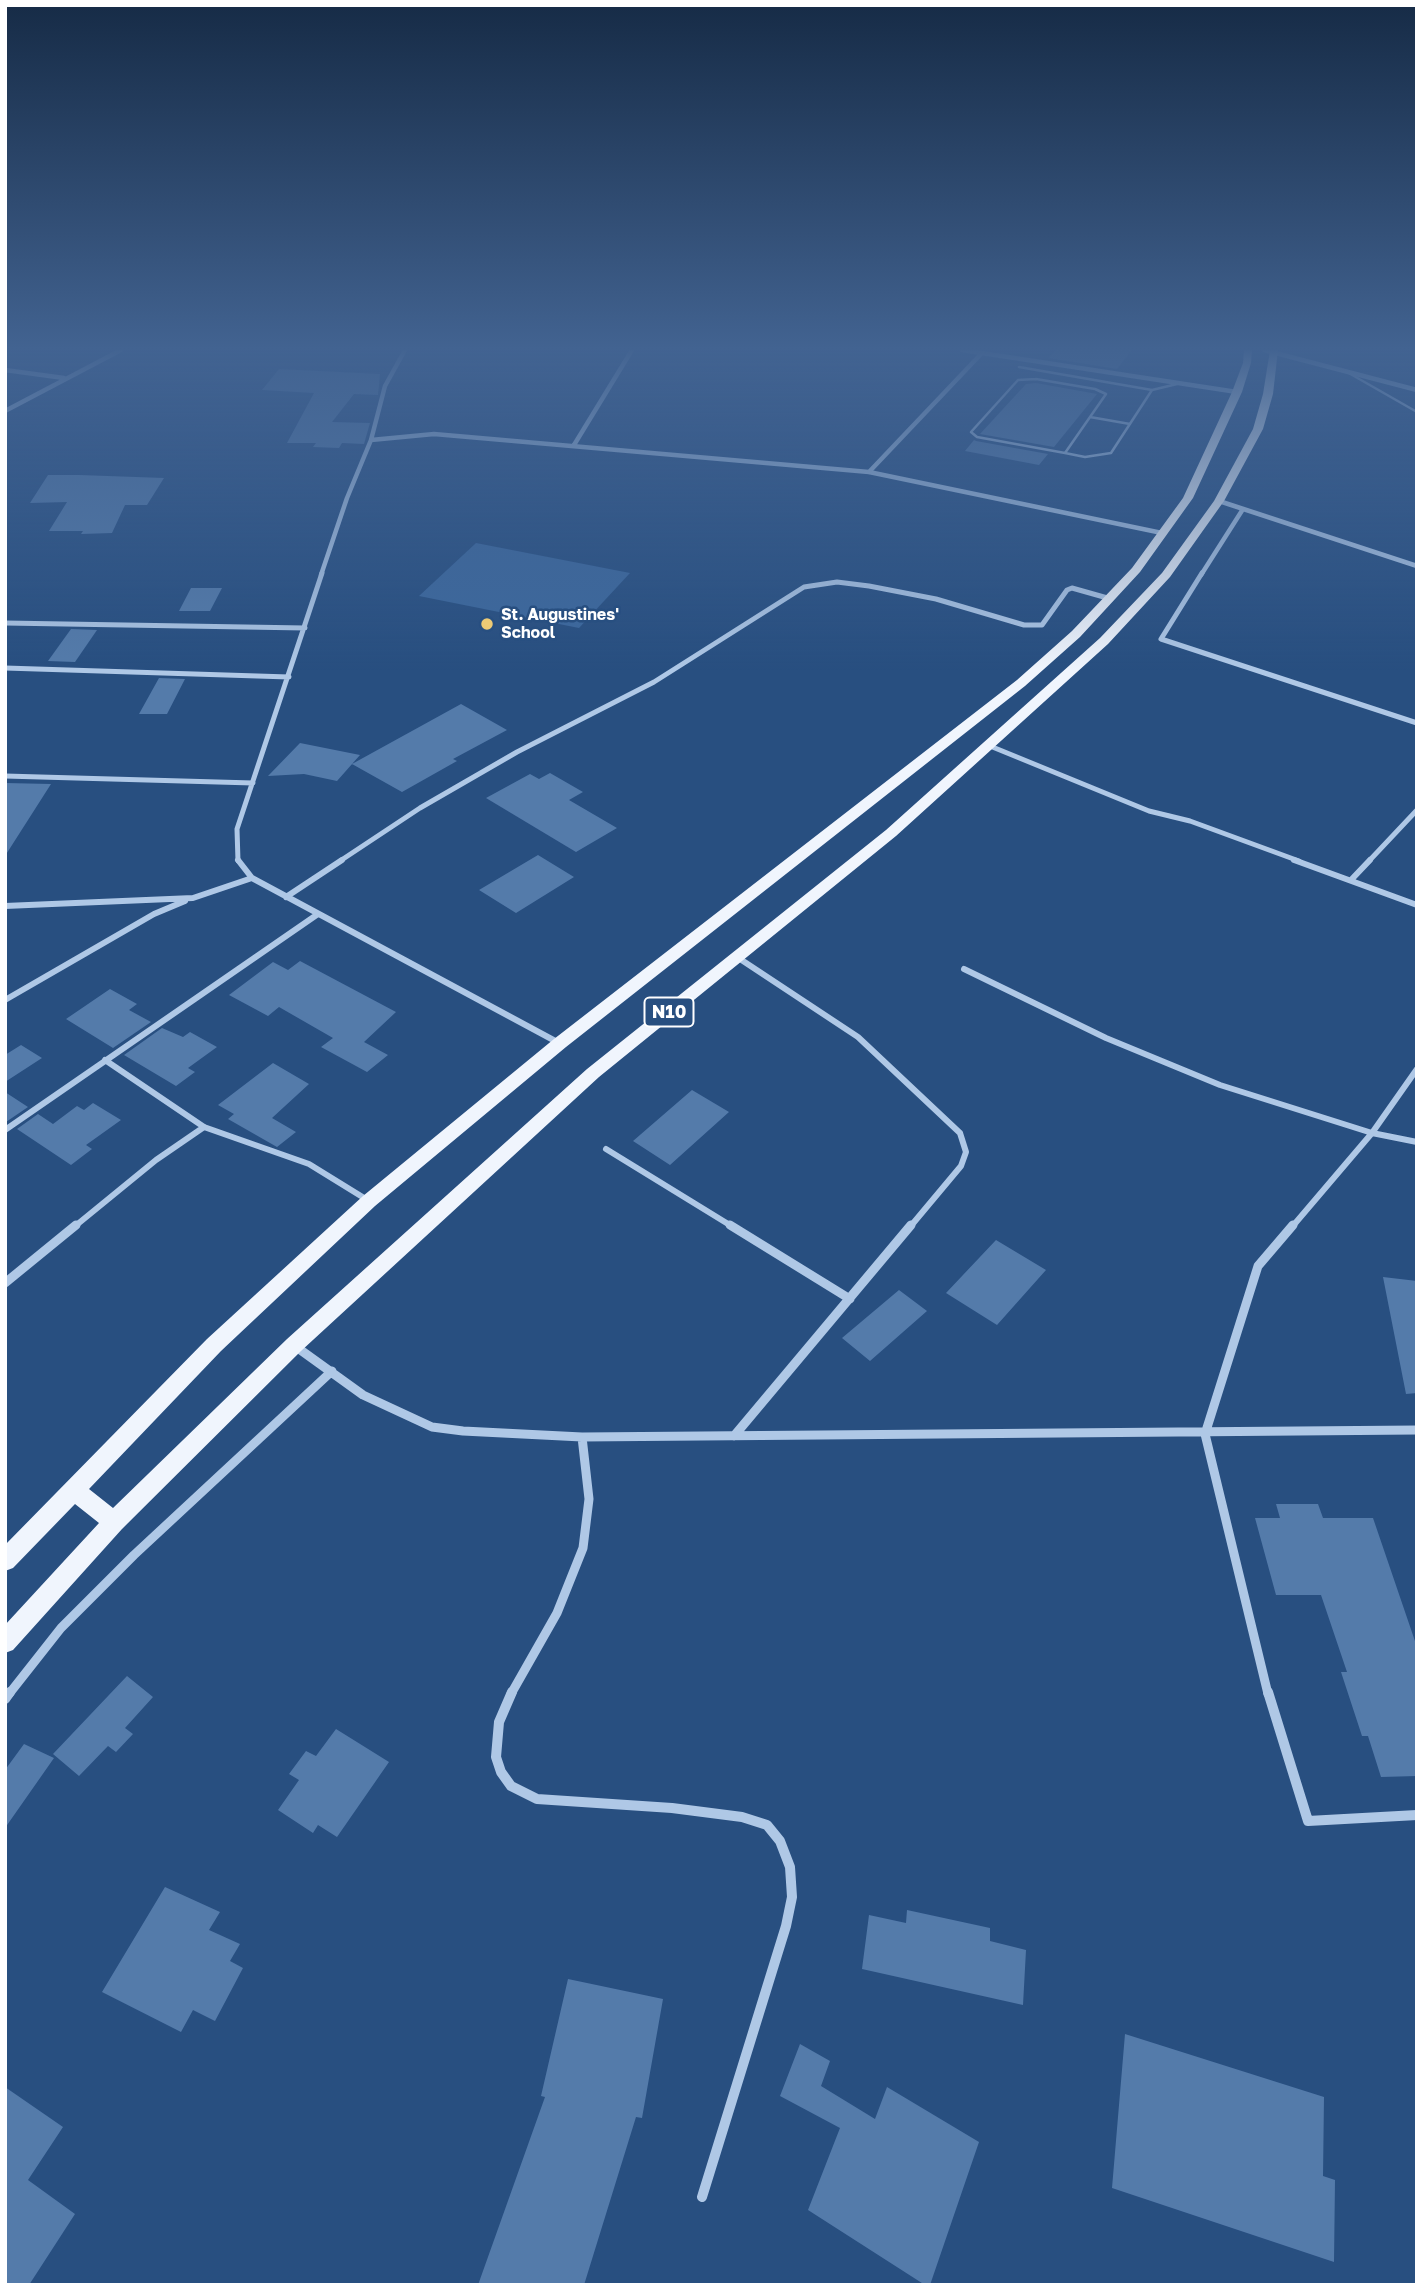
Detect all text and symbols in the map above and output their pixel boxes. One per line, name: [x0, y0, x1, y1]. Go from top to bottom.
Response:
place label: St. Augustines' School: [501, 605, 619, 643]
marker: St. Augustines' School: [479, 616, 495, 632]
road number: N10: [644, 998, 694, 1027]

